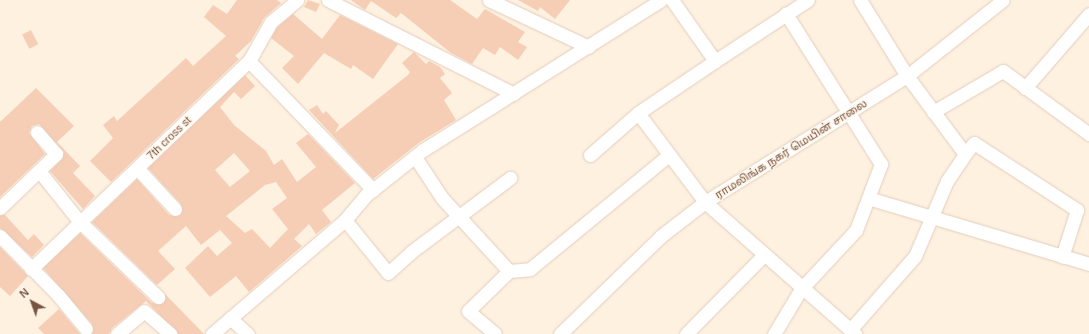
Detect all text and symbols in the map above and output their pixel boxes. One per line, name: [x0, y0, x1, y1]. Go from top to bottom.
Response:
street label: ராமலிங்க நகர் மெயின் சாலை: [712, 97, 870, 201]
street label: 7th cross st: [144, 114, 194, 162]
north arrow: [12, 282, 52, 322]
text: N: [17, 286, 31, 300]

